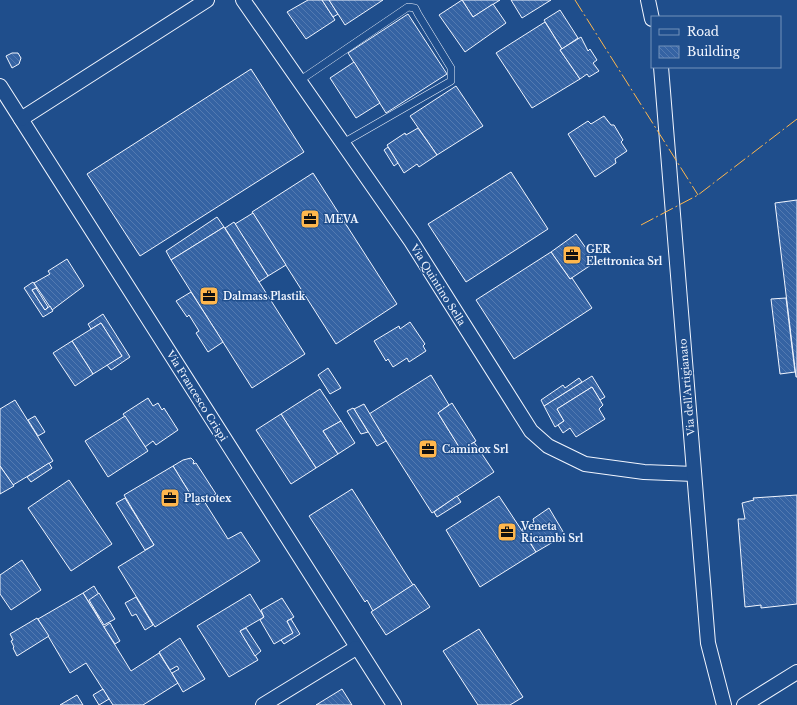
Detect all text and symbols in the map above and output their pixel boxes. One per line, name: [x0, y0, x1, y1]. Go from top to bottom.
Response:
legend: [651, 16, 781, 68]
text: Road: [687, 24, 719, 39]
text: Building: [687, 44, 741, 59]
office icon: MEVA: [299, 208, 321, 230]
place label: MEVA: [324, 213, 359, 226]
street label: Via Quintino Sella: [407, 241, 469, 329]
place label: GER Elettronica Srl: [586, 243, 663, 268]
office icon: GER Elettronica Srl: [561, 244, 583, 266]
office icon: Dalmass Plastik: [198, 285, 220, 307]
place label: Dalmass Plastik: [223, 290, 306, 303]
street label: Via dell'Artigianato: [676, 338, 698, 437]
street label: Via Francesco Crispi: [163, 347, 231, 444]
office icon: Caminox Srl: [417, 438, 439, 460]
place label: Caminox Srl: [442, 443, 509, 456]
office icon: Plastotex: [159, 487, 181, 509]
place label: Plastotex: [184, 492, 232, 505]
place label: Veneta Ricambi Srl: [520, 520, 584, 545]
office icon: Veneta Ricambi Srl: [496, 521, 518, 543]

